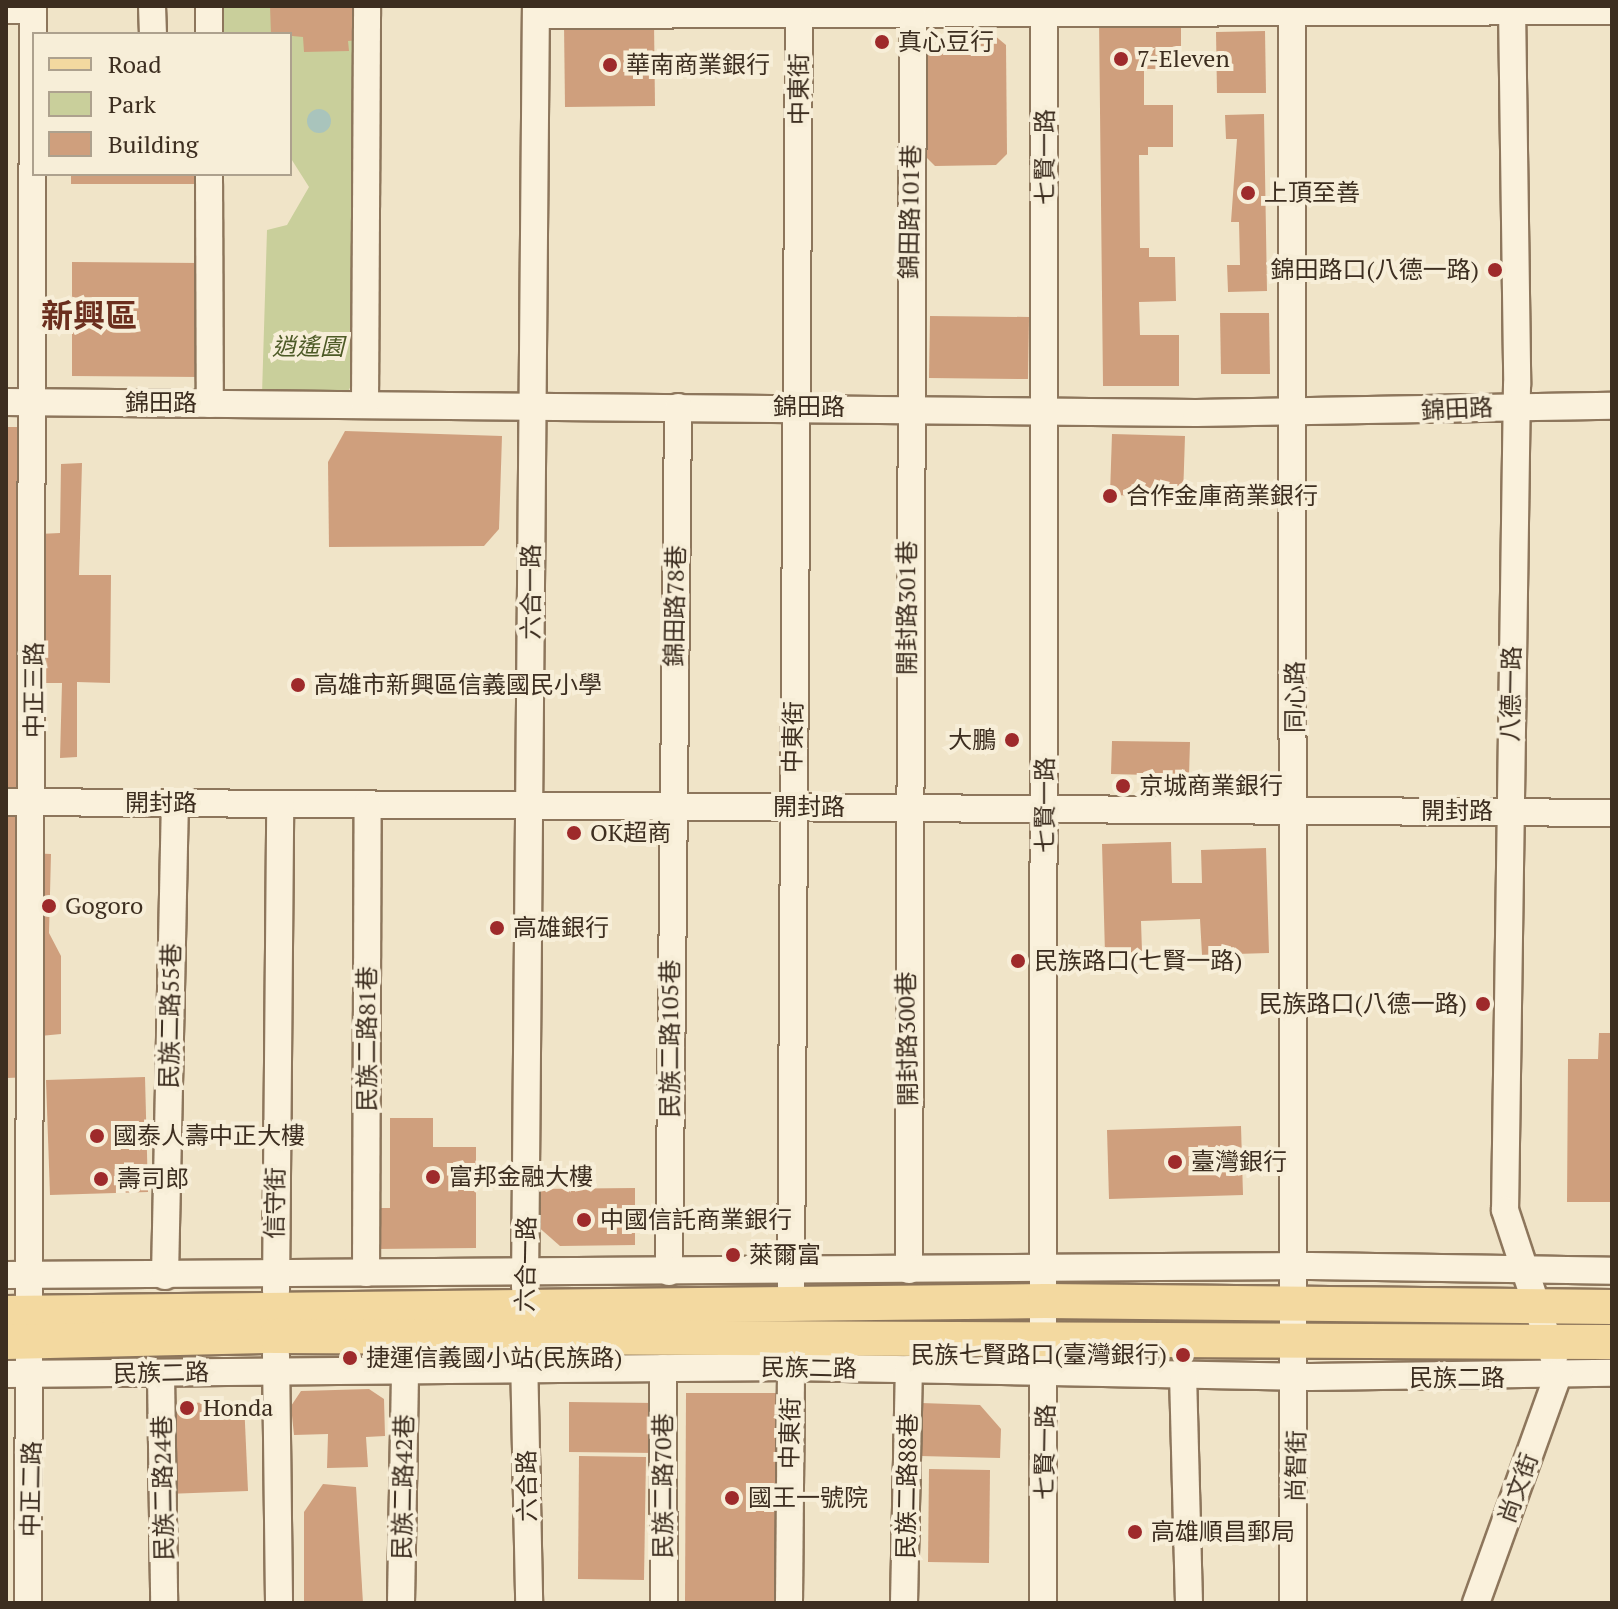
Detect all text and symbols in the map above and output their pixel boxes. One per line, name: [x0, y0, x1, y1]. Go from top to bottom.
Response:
place label: 真心豆行: [898, 28, 994, 56]
legend: [32, 32, 292, 176]
marker: 真心豆行: [873, 33, 891, 51]
place label: 7-Eleven: [1137, 45, 1230, 73]
text: Road: [108, 48, 162, 80]
marker: 7-Eleven: [1112, 50, 1130, 68]
place label: 華南商業銀行: [626, 51, 770, 79]
street label: 中東街: [785, 53, 813, 125]
marker: 華南商業銀行: [601, 56, 619, 74]
text: Park: [108, 88, 156, 120]
street label: 七賢一路: [1031, 109, 1059, 205]
text: Building: [108, 128, 198, 160]
street label: 錦田路101巷: [894, 145, 926, 279]
place label: 上頂至善: [1264, 179, 1360, 207]
marker: 上頂至善: [1239, 184, 1257, 202]
place label: 錦田路口(八德一路): [1271, 256, 1479, 284]
marker: 錦田路口(八德一路): [1486, 261, 1504, 279]
district label: 新興區: [41, 296, 137, 334]
park label: 逍遙園: [272, 333, 344, 361]
street label: 錦田路: [125, 389, 197, 417]
street label: 錦田路: [773, 393, 845, 421]
street label: 錦田路: [1420, 393, 1494, 425]
place label: 合作金庫商業銀行: [1126, 482, 1318, 510]
marker: 合作金庫商業銀行: [1101, 487, 1119, 505]
street label: 開封路301巷: [893, 541, 921, 675]
street label: 六合一路: [517, 544, 545, 640]
street label: 錦田路78巷: [660, 545, 690, 667]
street label: 中正三路: [20, 642, 48, 738]
street label: 八德一路: [1496, 646, 1526, 742]
street label: 同心路: [1281, 661, 1309, 733]
place label: 高雄市新興區信義國民小學: [314, 671, 602, 699]
marker: 高雄市新興區信義國民小學: [289, 676, 307, 694]
street label: 中東街: [778, 701, 808, 773]
place label: 大鵬: [948, 726, 996, 754]
marker: 大鵬: [1003, 731, 1021, 749]
street label: 七賢一路: [1031, 757, 1059, 853]
place label: 京城商業銀行: [1139, 772, 1283, 800]
marker: 京城商業銀行: [1114, 777, 1132, 795]
street label: 開封路: [125, 789, 197, 817]
street label: 開封路: [773, 793, 845, 821]
street label: 開封路: [1421, 797, 1493, 825]
place label: OK超商: [590, 819, 671, 847]
marker: OK超商: [565, 824, 583, 842]
place label: Gogoro: [65, 892, 143, 920]
marker: Gogoro: [40, 897, 58, 915]
place label: 高雄銀行: [513, 914, 609, 942]
marker: 高雄銀行: [488, 919, 506, 937]
street label: 民族二路55巷: [154, 943, 186, 1089]
place label: 民族路口(七賢一路): [1034, 947, 1242, 975]
marker: 民族路口(七賢一路): [1009, 952, 1027, 970]
street label: 民族二路105巷: [656, 960, 684, 1118]
street label: 民族二路81巷: [353, 966, 381, 1112]
street label: 開封路300巷: [891, 972, 923, 1106]
place label: 民族路口(八德一路): [1259, 990, 1467, 1018]
marker: 民族路口(八德一路): [1474, 995, 1492, 1013]
place label: 國泰人壽中正大樓: [113, 1122, 305, 1150]
marker: 國泰人壽中正大樓: [88, 1127, 106, 1145]
place label: 臺灣銀行: [1191, 1148, 1287, 1176]
marker: 臺灣銀行: [1166, 1153, 1184, 1171]
place label: 富邦金融大樓: [449, 1163, 593, 1191]
place label: 壽司郎: [117, 1165, 189, 1193]
street label: 信守街: [260, 1167, 290, 1239]
marker: 富邦金融大樓: [424, 1168, 442, 1186]
marker: 壽司郎: [92, 1170, 110, 1188]
place label: 中國信託商業銀行: [600, 1206, 792, 1234]
marker: 中國信託商業銀行: [575, 1211, 593, 1229]
street label: 六合一路: [511, 1216, 541, 1312]
place label: 萊爾富: [749, 1241, 821, 1269]
marker: 萊爾富: [724, 1246, 742, 1264]
place label: 民族七賢路口(臺灣銀行): [911, 1341, 1167, 1369]
place label: 捷運信義國小站(民族路): [366, 1344, 622, 1372]
marker: 民族七賢路口(臺灣銀行): [1174, 1346, 1192, 1364]
marker: 捷運信義國小站(民族路): [341, 1349, 359, 1367]
street label: 民族二路: [761, 1353, 857, 1383]
street label: 民族二路: [113, 1358, 209, 1388]
street label: 民族二路: [1409, 1364, 1505, 1392]
place label: Honda: [203, 1394, 273, 1422]
street label: 中東街: [775, 1397, 805, 1469]
marker: Honda: [178, 1399, 196, 1417]
street label: 七賢一路: [1030, 1404, 1060, 1500]
street label: 民族二路70巷: [649, 1413, 677, 1559]
street label: 民族二路88巷: [891, 1413, 923, 1559]
street label: 民族二路42巷: [387, 1414, 419, 1560]
street label: 民族二路24巷: [147, 1415, 179, 1561]
street label: 尚智街: [1281, 1430, 1311, 1502]
street label: 中正二路: [16, 1441, 46, 1537]
street label: 尚文街: [1492, 1449, 1544, 1527]
street label: 六合路: [512, 1450, 542, 1522]
place label: 國王一號院: [748, 1484, 868, 1512]
marker: 國王一號院: [723, 1489, 741, 1507]
place label: 高雄順昌郵局: [1151, 1518, 1295, 1546]
marker: 高雄順昌郵局: [1126, 1523, 1144, 1541]

